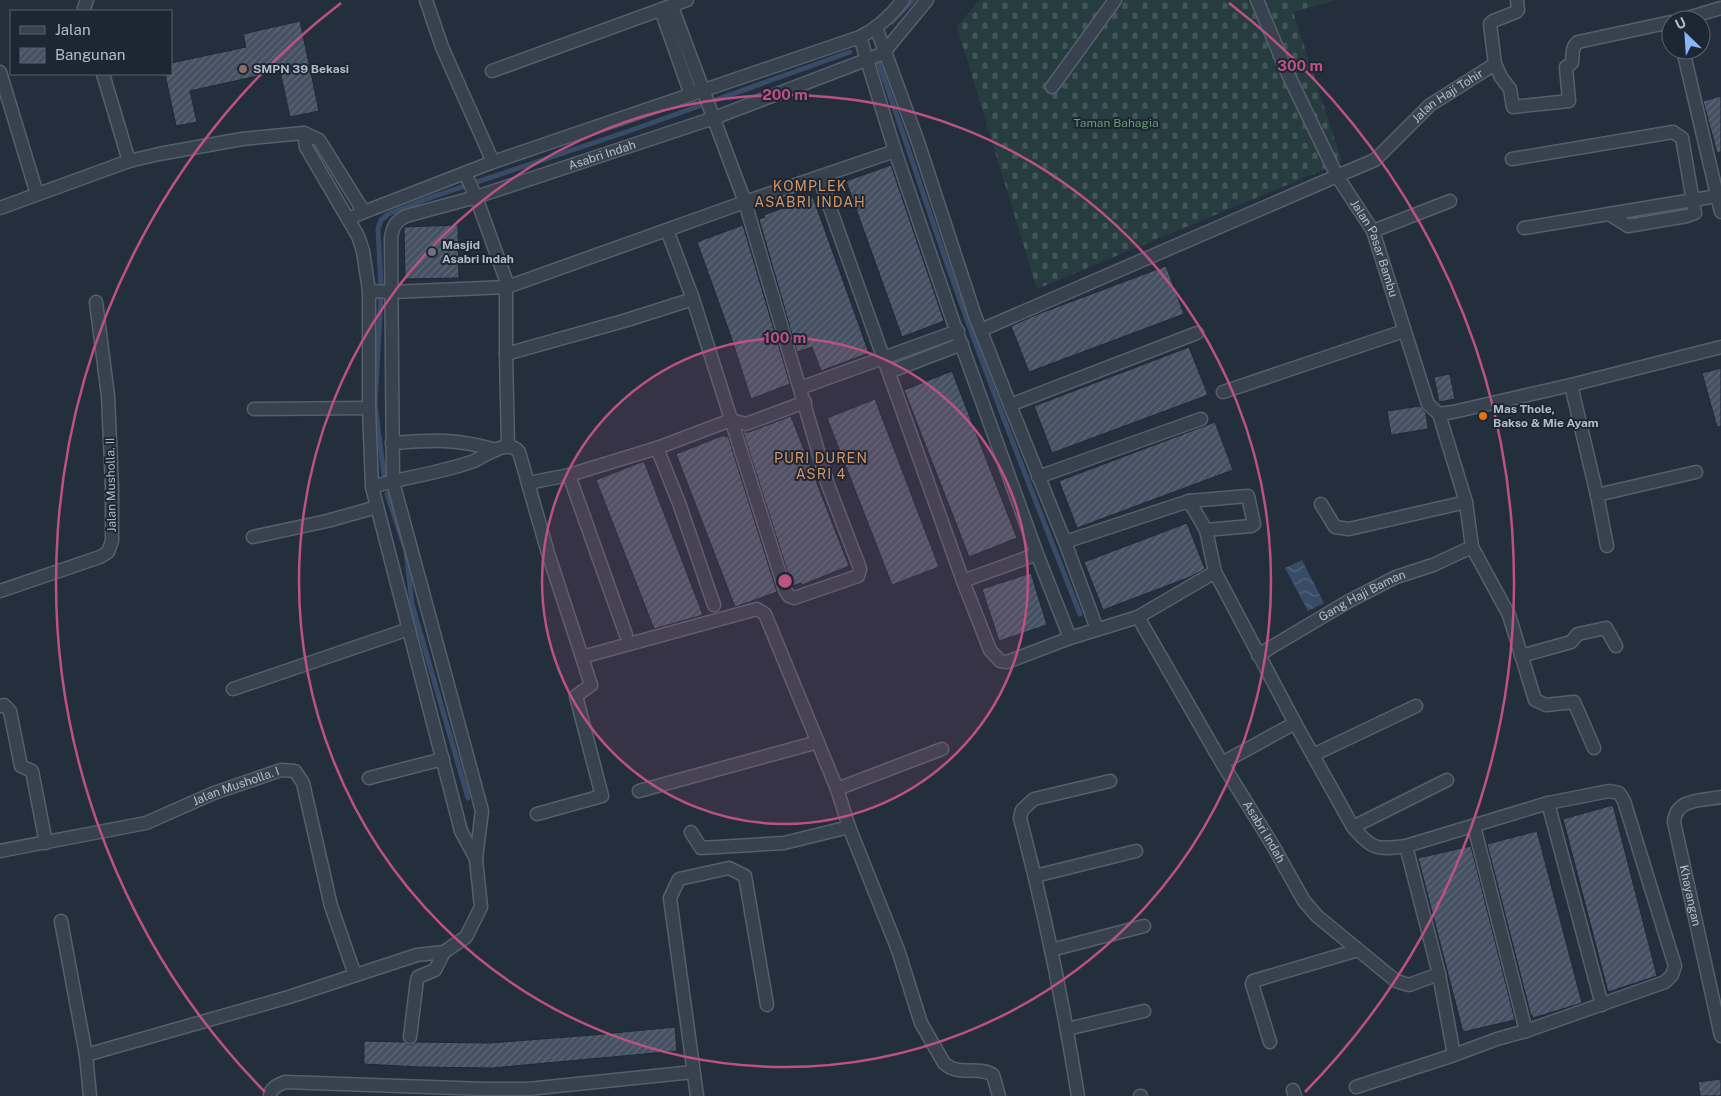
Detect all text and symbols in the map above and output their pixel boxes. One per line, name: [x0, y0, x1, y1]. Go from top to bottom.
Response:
legend: [10, 10, 172, 75]
north arrow: [1661, 10, 1711, 60]
text: U: [1673, 14, 1688, 33]
text: Jalan: [55, 21, 91, 38]
text: Bangunan: [55, 46, 126, 63]
text: 300 m: [1277, 57, 1323, 74]
place label: SMPN 39 Bekasi: [253, 62, 349, 76]
marker: SMPN 39 Bekasi: [237, 63, 249, 75]
street label: Jalan Haji Tohir: [1409, 66, 1486, 126]
text: 200 m: [762, 86, 808, 103]
park label: Taman Bahagia: [1073, 116, 1159, 130]
street label: Asabri Indah: [567, 137, 638, 173]
district label: KOMPLEK ASABRI INDAH: [754, 178, 866, 210]
street label: Jalan Pasar Bambu: [1347, 197, 1401, 299]
place label: Masjid Asabri Indah: [442, 238, 514, 266]
marker: Masjid Asabri Indah: [426, 246, 438, 258]
text: 100 m: [764, 329, 806, 346]
place label: Mas Thole, Bakso & Mie Ayam: [1493, 402, 1599, 430]
marker: Mas Thole, Bakso & Mie Ayam: [1477, 410, 1489, 422]
street label: Jalan Musholla. II: [103, 438, 119, 532]
district label: PURI DUREN ASRI 4: [774, 450, 868, 482]
street label: Gang Haji Baman: [1316, 567, 1407, 624]
centre of rings: [776, 572, 794, 590]
street label: Jalan Musholla. I: [190, 764, 281, 809]
street label: Asabri Indah: [1240, 798, 1288, 865]
street label: Khayangan: [1677, 864, 1704, 928]

